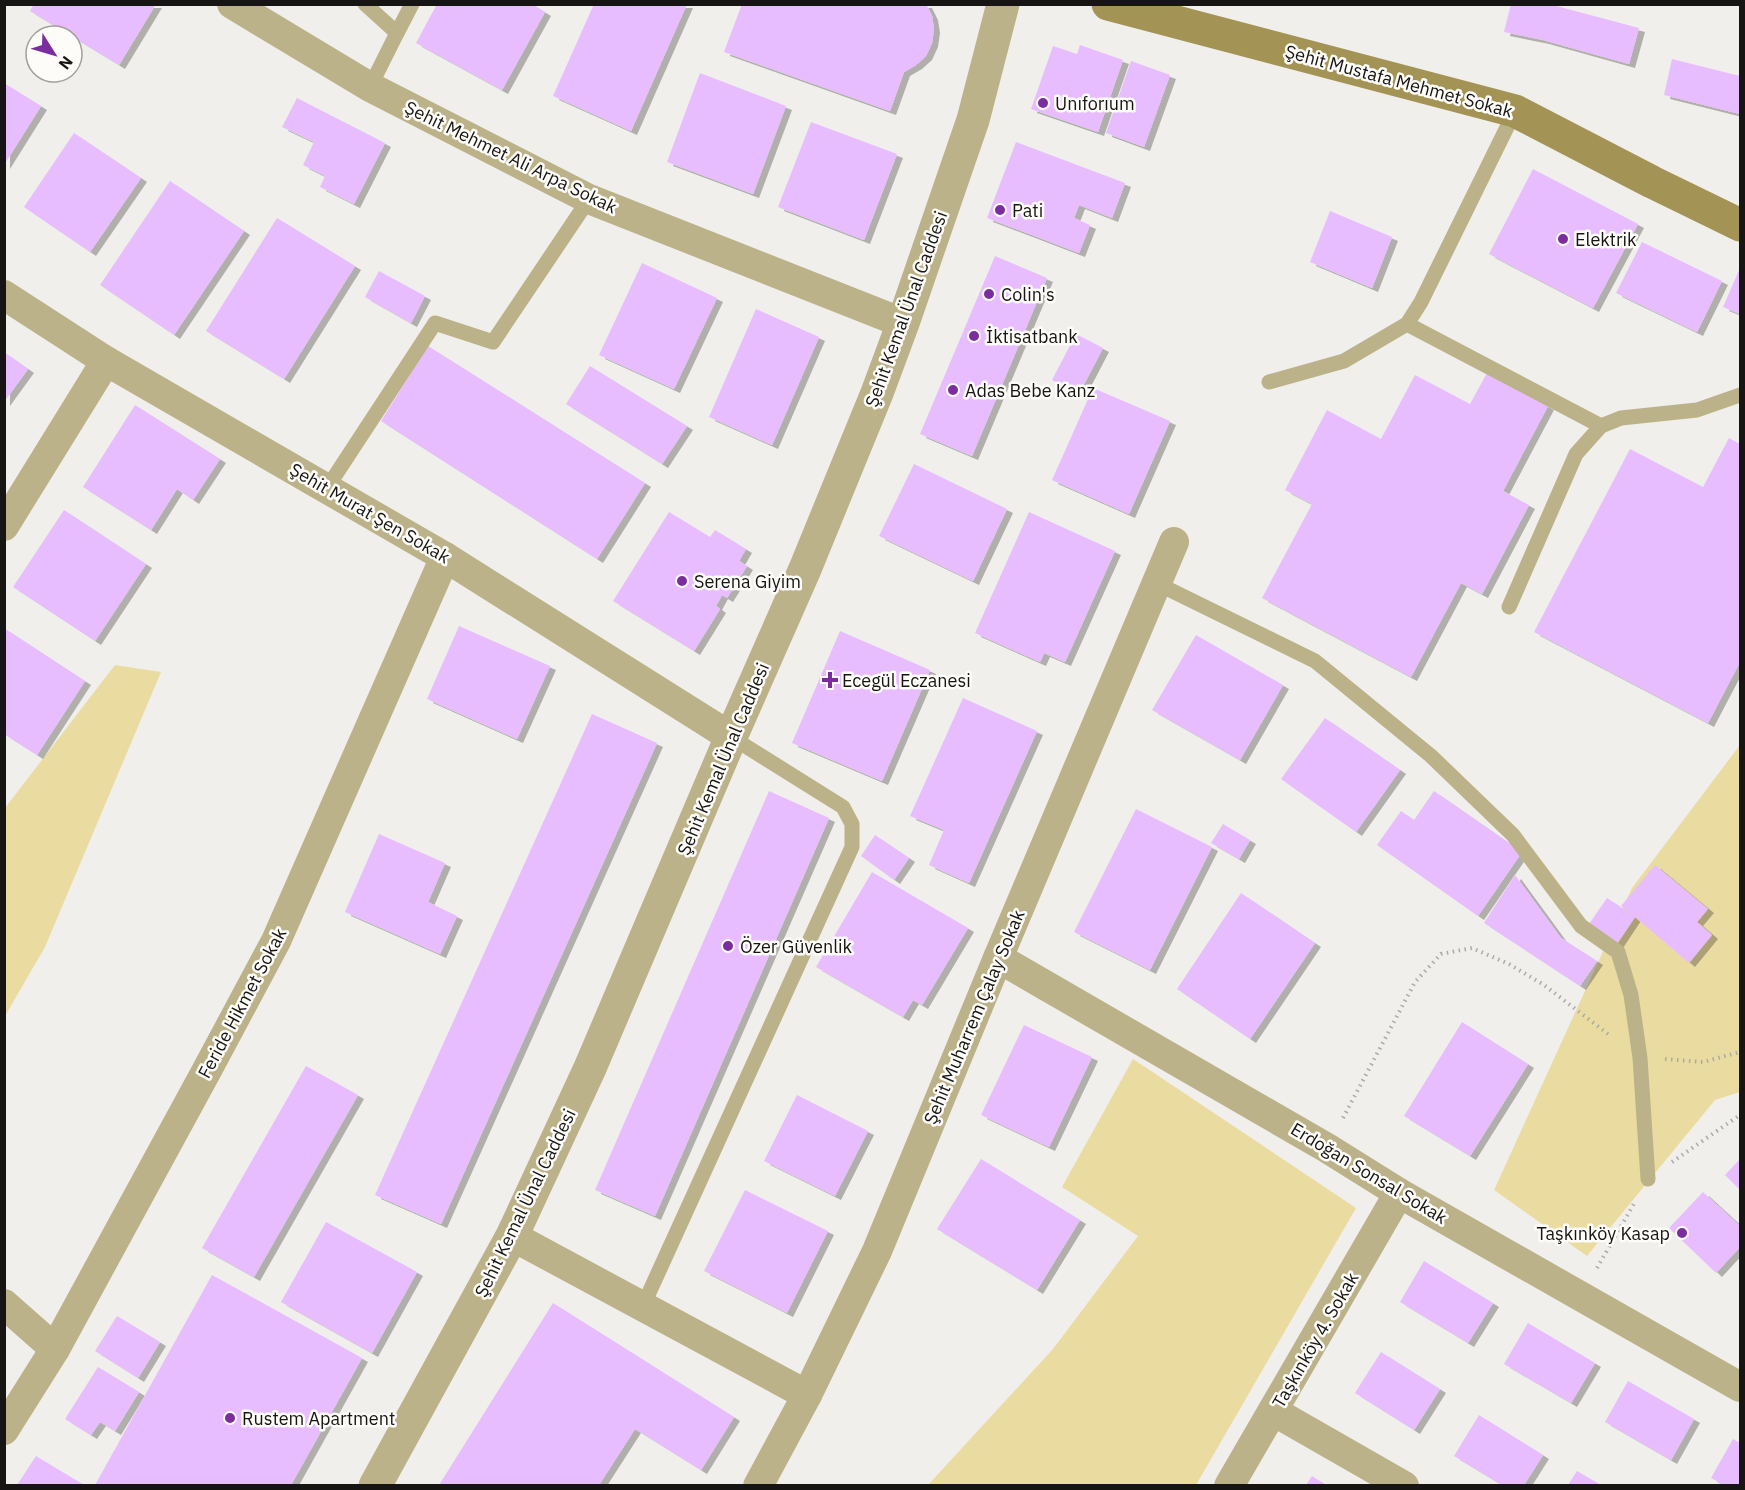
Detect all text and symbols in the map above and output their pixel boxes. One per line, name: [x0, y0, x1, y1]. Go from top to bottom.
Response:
north arrow: [24, 24, 84, 84]
street label: Şehit Mustafa Mehmet Sokak: [1283, 40, 1516, 123]
text: N: [55, 52, 77, 74]
place label: Unıforıum: [1055, 92, 1135, 115]
street label: Şehit Mehmet Ali Arpa Sokak: [401, 96, 621, 219]
marker: Unıforıum: [1036, 96, 1050, 110]
place label: Pati: [1012, 199, 1043, 222]
marker: Pati: [993, 203, 1007, 217]
street label: Şehit Kemal Ünal Caddesi: [860, 208, 952, 410]
place label: Elektrik: [1575, 228, 1637, 251]
marker: Elektrik: [1556, 232, 1570, 246]
place label: Colin's: [1001, 283, 1055, 306]
marker: Colin's: [982, 287, 996, 301]
place label: İktisatbank: [986, 325, 1078, 348]
marker: İktisatbank: [967, 329, 981, 343]
place label: Adas Bebe Kanz: [965, 379, 1095, 402]
marker: Adas Bebe Kanz: [946, 383, 960, 397]
street label: Şehit Murat Şen Sokak: [286, 458, 455, 568]
place label: Serena Giyim: [694, 570, 801, 593]
marker: Serena Giyim: [675, 574, 689, 588]
street label: Şehit Kemal Ünal Caddesi: [672, 659, 774, 859]
place label: Ecegül Eczanesi: [842, 669, 971, 692]
marker: Ecegül Eczanesi: [823, 673, 837, 687]
street label: Şehit Muharrem Çalay Sokak: [918, 906, 1030, 1128]
street label: Feride Hikmet Sokak: [193, 923, 292, 1082]
place label: Özer Güvenlik: [740, 935, 853, 958]
marker: Özer Güvenlik: [721, 939, 735, 953]
street label: Şehit Kemal Ünal Caddesi: [469, 1105, 581, 1301]
street label: Erdoğan Sonsal Sokak: [1287, 1117, 1452, 1229]
place label: Taşkınköy Kasap: [1536, 1222, 1670, 1245]
marker: Taşkınköy Kasap: [1675, 1226, 1689, 1240]
street label: Taşkınköy 4. Sokak: [1267, 1268, 1363, 1412]
place label: Rustem Apartment: [242, 1407, 395, 1430]
marker: Rustem Apartment: [223, 1411, 237, 1425]

